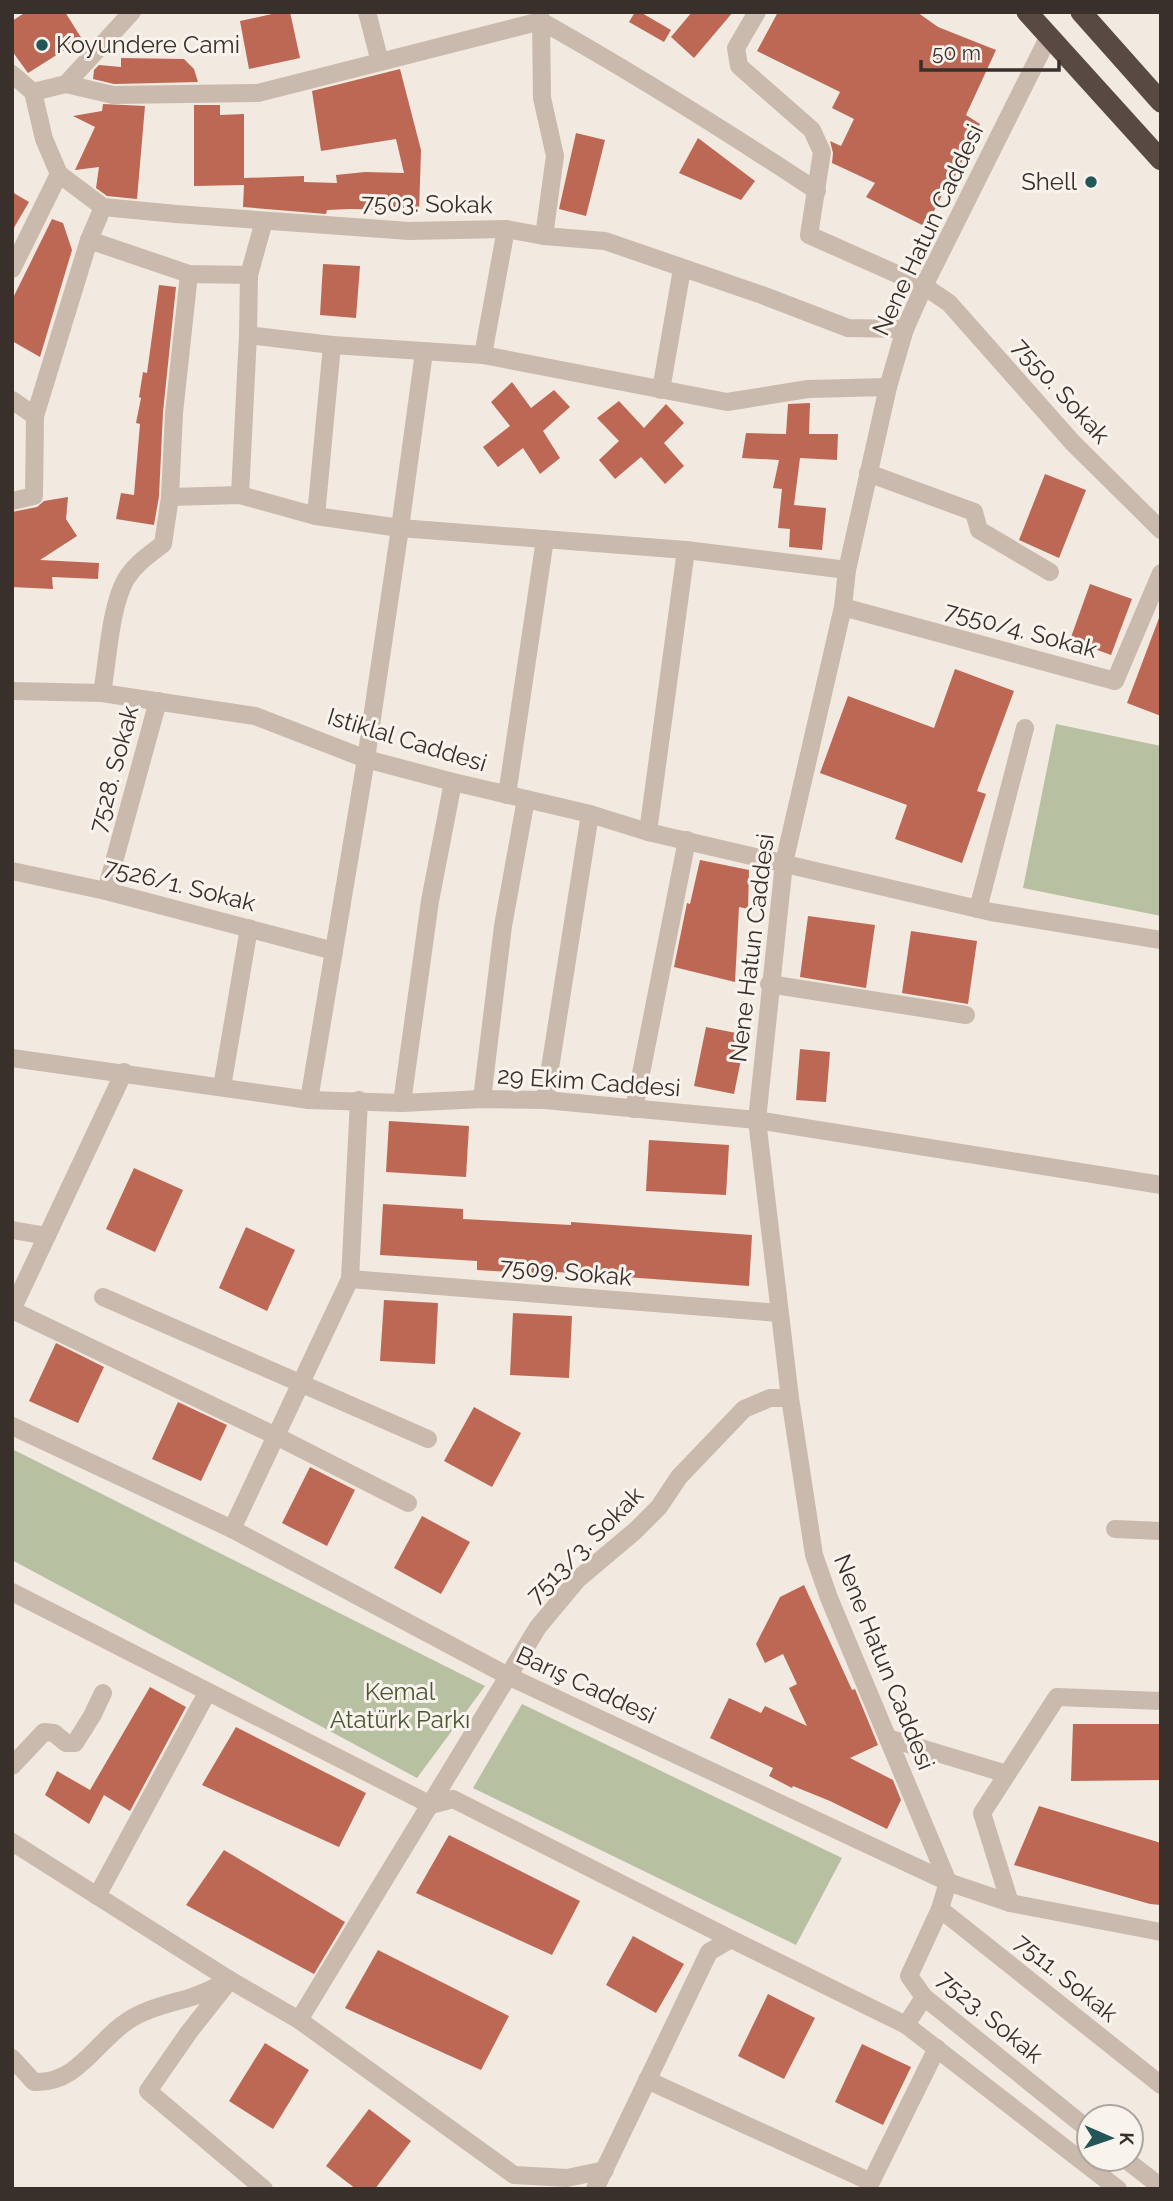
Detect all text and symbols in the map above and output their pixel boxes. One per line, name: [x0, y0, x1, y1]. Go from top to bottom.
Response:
scale bar: [921, 28, 1059, 72]
place label: Koyundere Cami: [56, 30, 240, 59]
marker: Koyundere Cami: [34, 37, 50, 53]
text: 50 m: [932, 40, 981, 65]
street label: Nene Hatun Caddesi: [866, 119, 989, 340]
place label: Shell: [1021, 167, 1077, 196]
marker: Shell: [1083, 174, 1099, 190]
street label: 7503. Sokak: [361, 188, 493, 219]
street label: 7550. Sokak: [1007, 332, 1116, 449]
street label: 7550/4. Sokak: [942, 595, 1101, 664]
street label: Istiklal Caddesi: [324, 701, 490, 778]
street label: 7528. Sokak: [83, 702, 144, 836]
street label: Nene Hatun Caddesi: [723, 832, 780, 1064]
street label: 7526/1. Sokak: [102, 852, 259, 917]
street label: 29 Ekim Caddesi: [496, 1061, 682, 1102]
street label: 7509. Sokak: [499, 1251, 633, 1292]
street label: 7513/3. Sokak: [520, 1480, 649, 1609]
street label: Nene Hatun Caddesi: [828, 1550, 941, 1774]
street label: Barış Caddesi: [512, 1640, 661, 1730]
park label: Kemal Atatürk Parkı: [330, 1677, 470, 1734]
street label: 7511. Sokak: [1009, 1927, 1124, 2028]
street label: 7523. Sokak: [932, 1964, 1049, 2069]
north arrow: [1075, 2103, 1145, 2173]
text: K: [1116, 2132, 1138, 2146]

